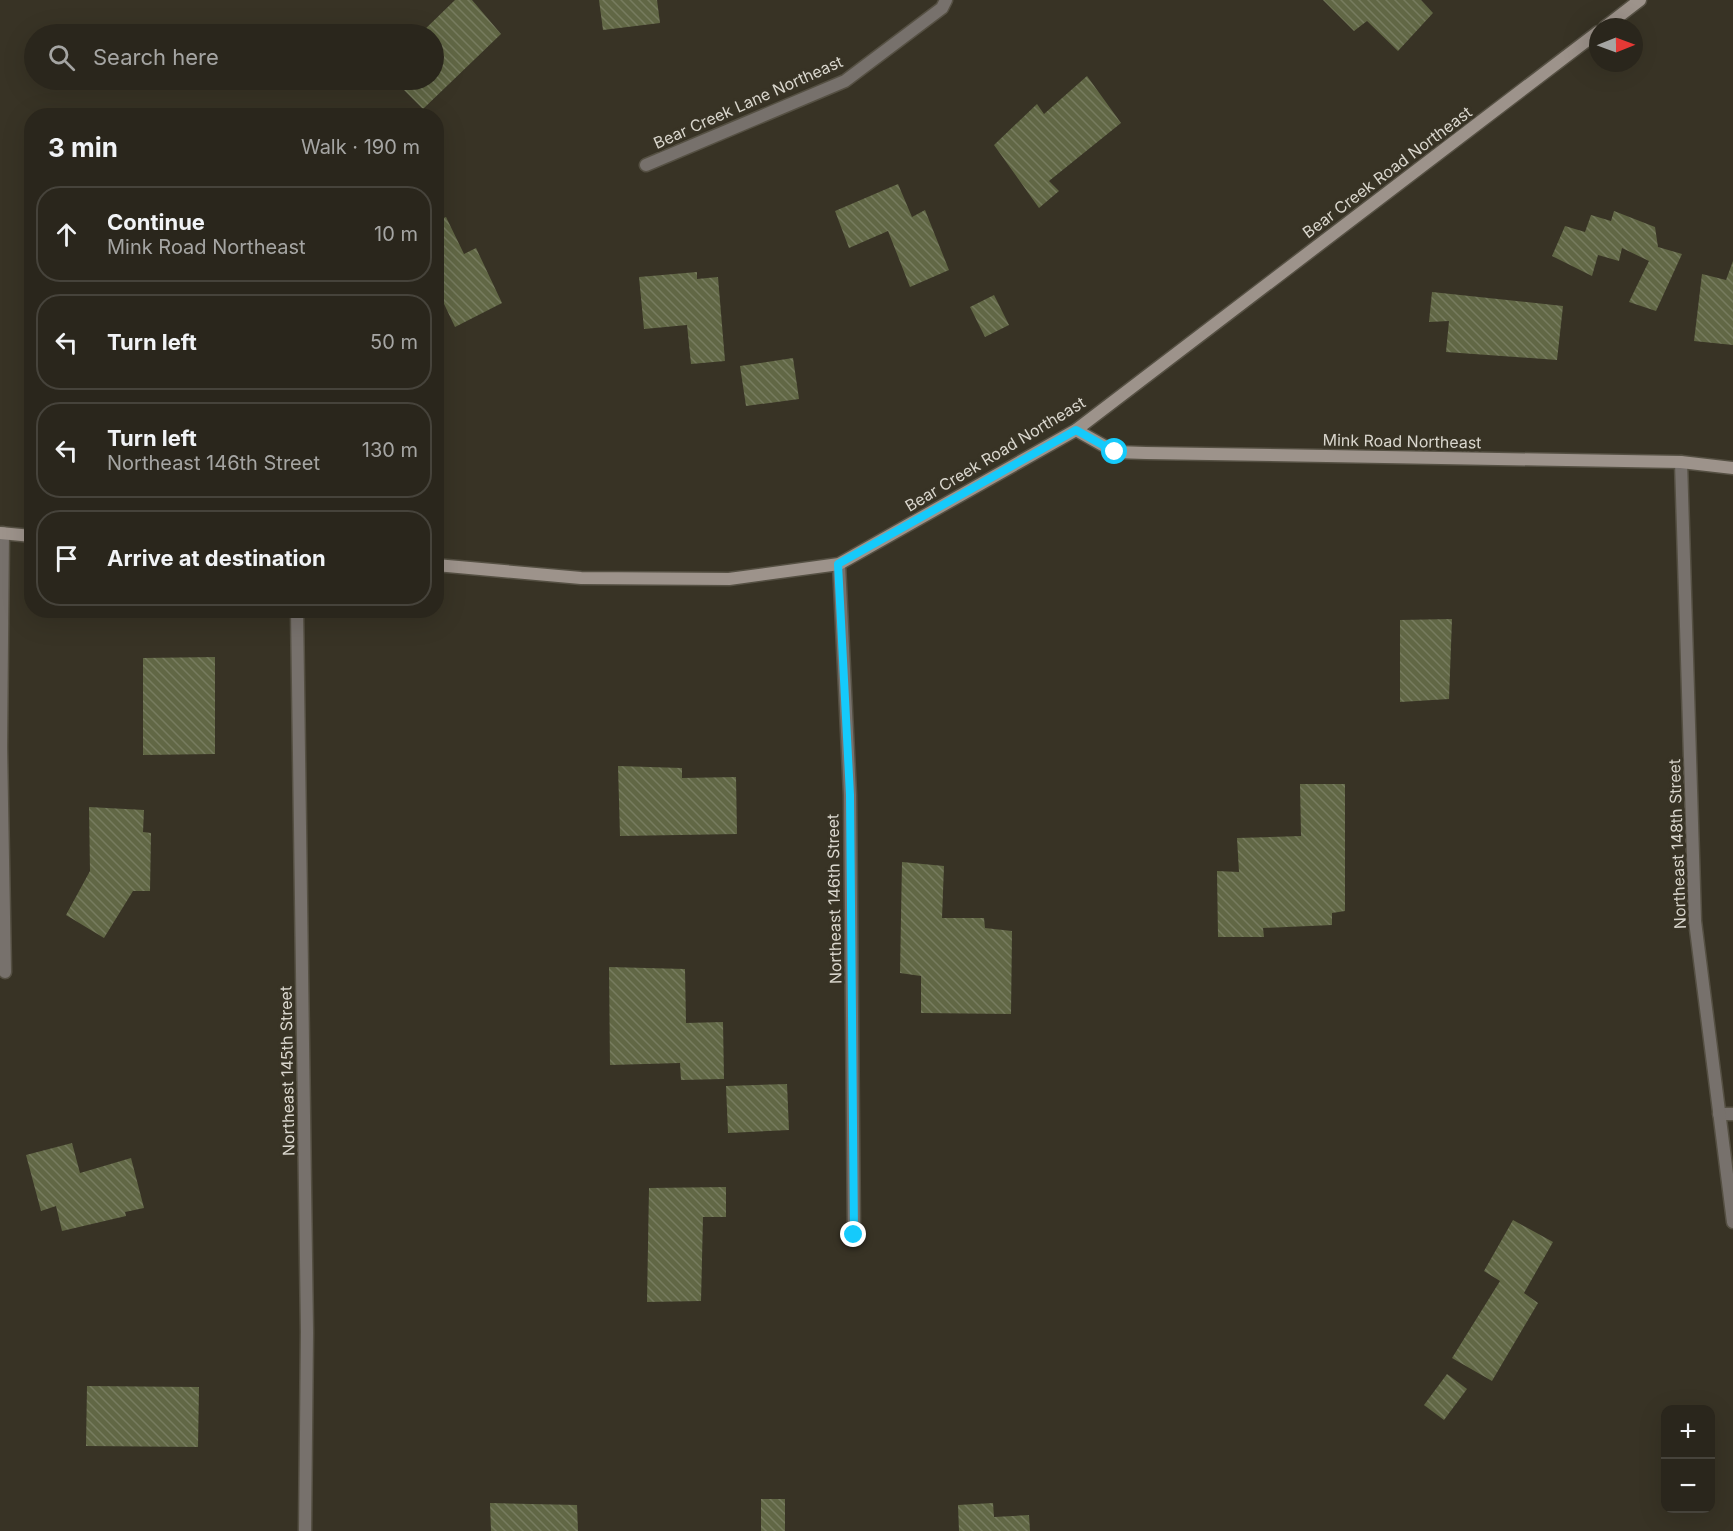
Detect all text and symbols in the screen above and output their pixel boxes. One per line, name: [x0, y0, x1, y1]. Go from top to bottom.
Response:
north arrow: [1589, 18, 1643, 72]
search box: [24, 24, 444, 90]
icon: search: [45, 41, 78, 74]
text: Search here: [93, 44, 219, 70]
street label: Bear Creek Lane Northeast: [650, 51, 846, 153]
street label: Bear Creek Road Northeast: [1298, 102, 1476, 242]
text: 3 min: [48, 132, 118, 163]
text: Walk · 190 m: [301, 135, 420, 159]
text: Continue: [107, 209, 205, 235]
icon: ahead: [50, 218, 83, 251]
text: 10 m: [374, 222, 418, 246]
text: Mink Road Northeast: [107, 235, 306, 259]
icon: left: [50, 326, 83, 359]
text: Turn left: [107, 329, 197, 355]
text: 50 m: [370, 330, 418, 354]
street label: Bear Creek Road Northeast: [901, 392, 1089, 516]
text: Turn left: [107, 425, 197, 451]
street label: Mink Road Northeast: [1322, 430, 1482, 452]
icon: left: [50, 434, 83, 467]
text: 130 m: [362, 438, 418, 462]
route start: [1101, 438, 1127, 464]
text: Northeast 146th Street: [107, 451, 320, 475]
icon: arrive: [50, 542, 83, 575]
text: Arrive at destination: [107, 545, 326, 571]
street label: Northeast 148th Street: [1664, 759, 1690, 929]
street label: Northeast 146th Street: [823, 814, 845, 984]
street label: Northeast 145th Street: [276, 986, 298, 1156]
route end: [840, 1221, 866, 1247]
map controls: [1661, 1405, 1715, 1513]
button: +: [1661, 1405, 1715, 1459]
button: −: [1661, 1459, 1715, 1513]

